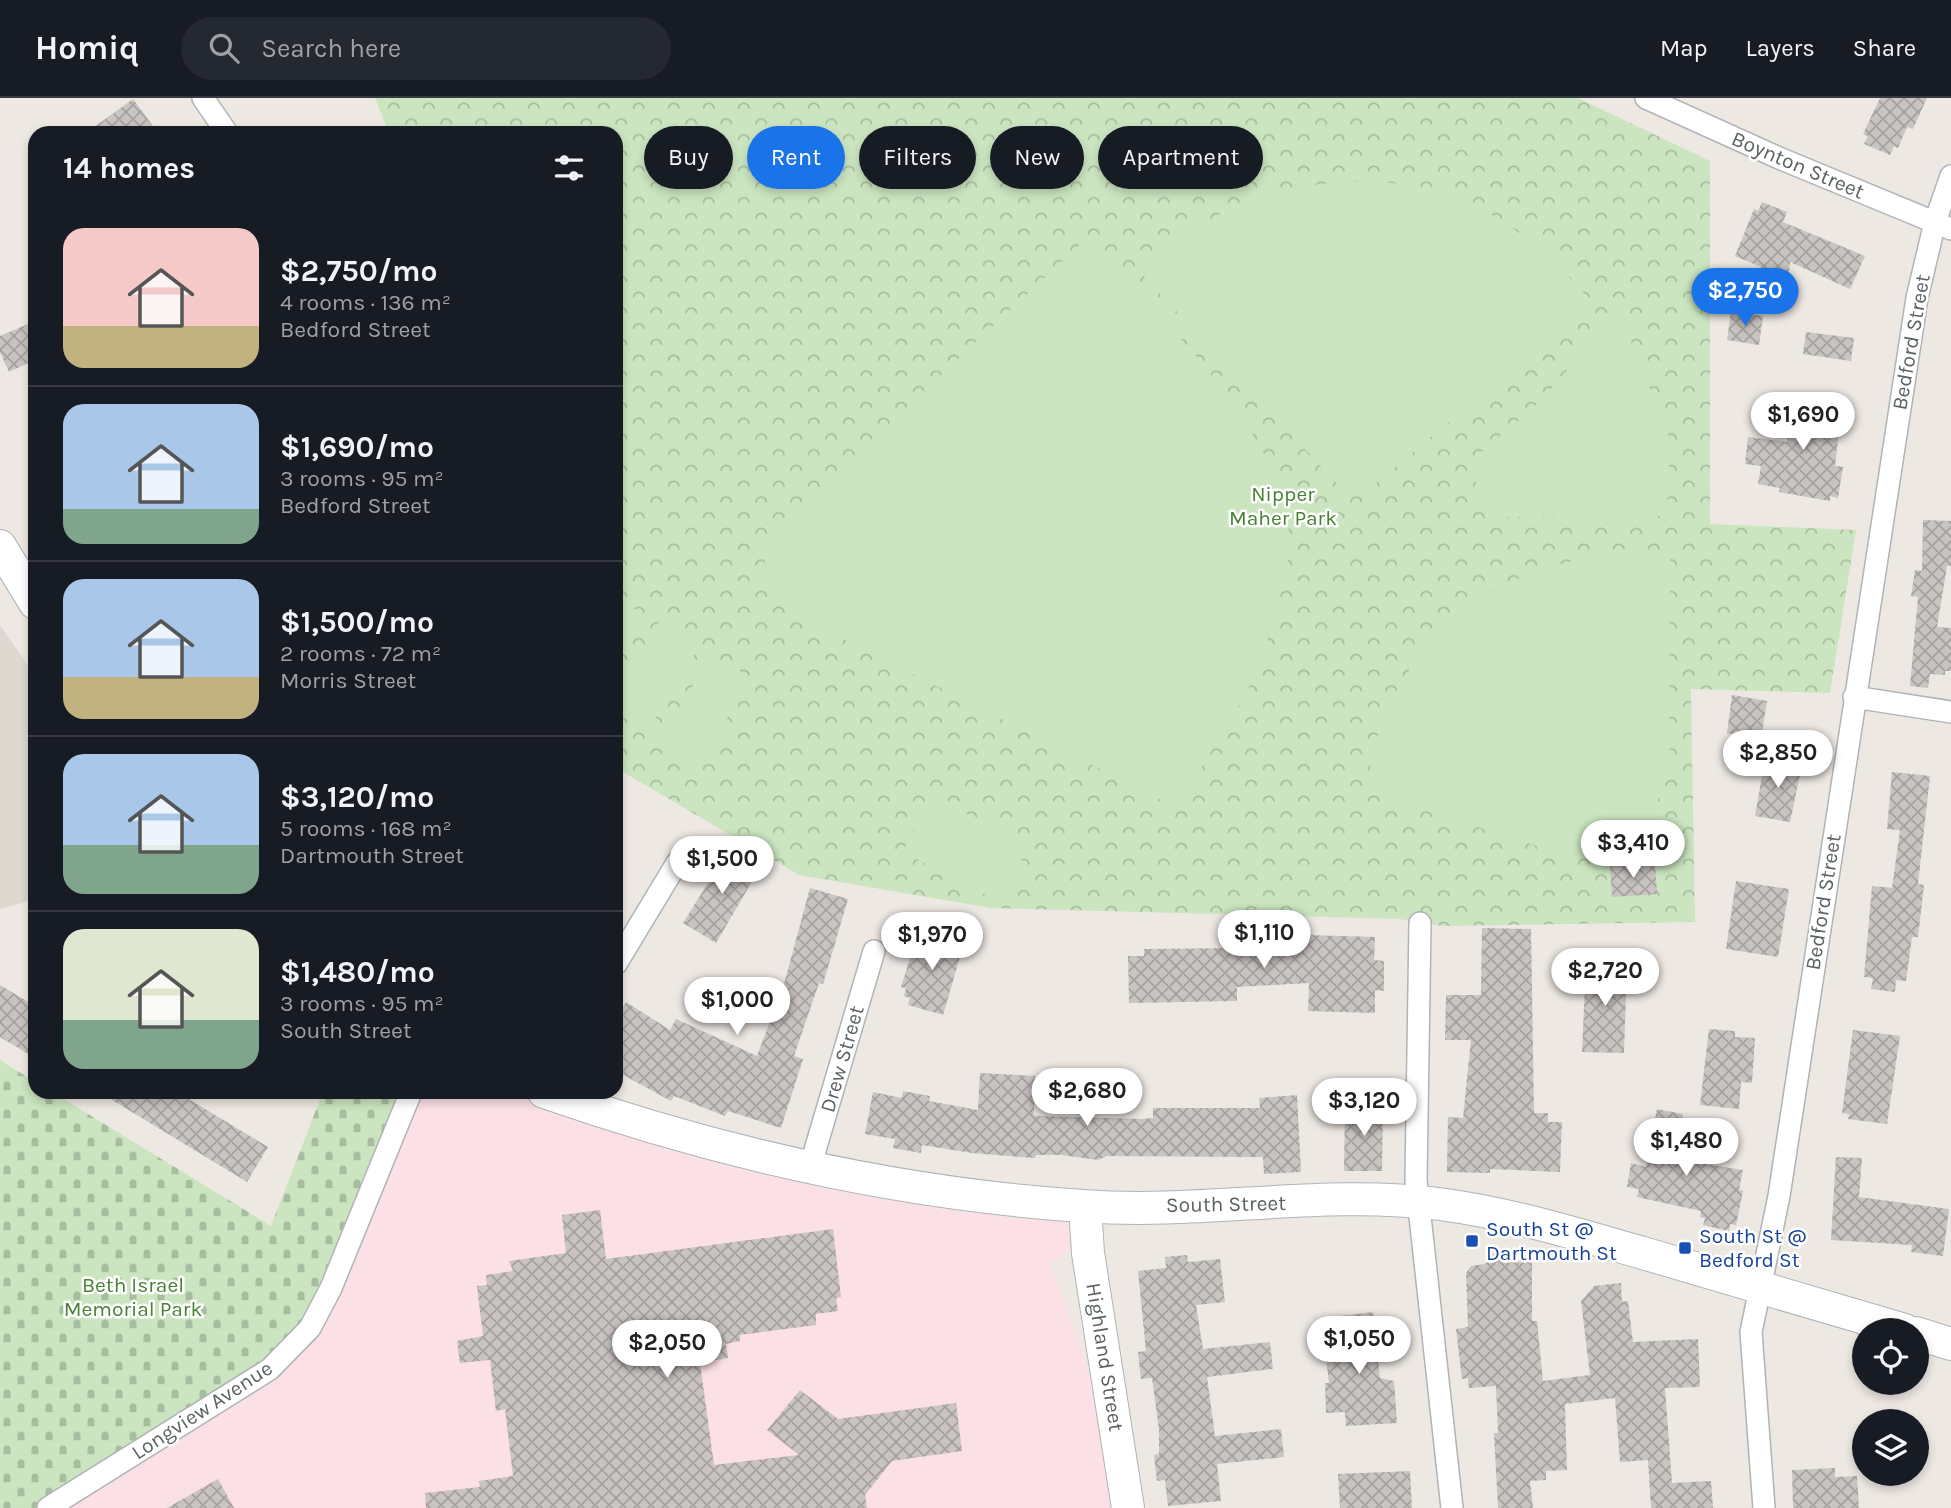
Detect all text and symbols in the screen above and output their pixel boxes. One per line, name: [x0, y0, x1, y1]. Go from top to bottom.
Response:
search box: [181, 17, 671, 80]
text: Homiq: [35, 29, 139, 67]
icon: search: [205, 29, 243, 67]
text: Search here: [261, 33, 401, 64]
text: Map: [1660, 34, 1708, 62]
text: Layers: [1746, 34, 1815, 62]
text: Share: [1853, 34, 1916, 62]
chip: Buy: [644, 126, 733, 189]
chip: Rent: [747, 126, 845, 189]
chip: Filters: [859, 126, 976, 189]
chip: New: [990, 126, 1084, 189]
chip: Apartment: [1098, 126, 1263, 189]
street label: Boynton Street: [1728, 126, 1868, 204]
icon: filters: [550, 149, 588, 187]
text: 14 homes: [63, 150, 195, 186]
text: $2,750/mo: [280, 253, 437, 289]
icon: home: [119, 256, 203, 340]
pin: $2,750: [1688, 268, 1802, 328]
street label: Bedford Street: [1887, 272, 1935, 412]
text: $2,750: [1708, 277, 1782, 304]
text: 4 rooms · 136 m²: [280, 289, 451, 316]
text: Bedford Street: [280, 316, 431, 343]
pin: $1,690: [1746, 392, 1860, 452]
text: $1,690: [1767, 401, 1839, 428]
text: $1,690/mo: [280, 429, 434, 465]
icon: home: [119, 432, 203, 516]
text: 3 rooms · 95 m²: [280, 465, 444, 492]
park label: Nipper Maher Park: [1229, 482, 1337, 530]
text: Bedford Street: [280, 492, 431, 519]
text: $1,500/mo: [280, 604, 434, 640]
icon: home: [119, 607, 203, 691]
text: 2 rooms · 72 m²: [280, 640, 441, 667]
text: Morris Street: [280, 667, 416, 694]
pin: $2,850: [1721, 730, 1835, 790]
text: $2,850: [1739, 739, 1817, 766]
text: $3,120/mo: [280, 779, 434, 815]
icon: home: [119, 782, 203, 866]
text: 5 rooms · 168 m²: [280, 815, 452, 842]
pin: $3,410: [1576, 820, 1690, 880]
text: $3,410: [1597, 829, 1669, 856]
street label: Bedford Street: [1800, 832, 1846, 972]
pin: $1,500: [665, 836, 779, 896]
text: Dartmouth Street: [280, 842, 464, 869]
text: $1,500: [686, 845, 758, 872]
pin: $1,110: [1207, 910, 1321, 970]
pin: $1,970: [875, 912, 989, 972]
text: $1,110: [1234, 919, 1294, 946]
text: $1,970: [897, 921, 967, 948]
pin: $2,720: [1548, 948, 1662, 1008]
text: $1,480/mo: [280, 954, 435, 990]
icon: home: [119, 957, 203, 1041]
text: $2,720: [1567, 957, 1643, 984]
pin: $1,000: [680, 978, 794, 1037]
text: $1,000: [700, 986, 774, 1013]
text: 3 rooms · 95 m²: [280, 990, 444, 1017]
street label: Drew Street: [815, 1003, 869, 1115]
text: South Street: [280, 1017, 412, 1044]
pin: $2,680: [1030, 1068, 1144, 1128]
text: $2,680: [1048, 1077, 1126, 1104]
pin: $3,120: [1307, 1079, 1421, 1138]
text: $3,120: [1328, 1087, 1400, 1114]
pin: $1,480: [1629, 1118, 1743, 1178]
text: $1,480: [1650, 1127, 1722, 1154]
street label: South Street: [1166, 1191, 1286, 1217]
place label: South St @ Dartmouth St: [1486, 1217, 1617, 1265]
place label: South St @ Bedford St: [1699, 1224, 1807, 1272]
marker: South St @ Dartmouth St: [1464, 1233, 1480, 1249]
marker: South St @ Bedford St: [1677, 1240, 1693, 1256]
park label: Beth Israel Memorial Park: [64, 1273, 202, 1321]
street label: Highland Street: [1081, 1281, 1129, 1433]
pin: $1,050: [1302, 1316, 1416, 1376]
map controls: [1852, 1318, 1929, 1486]
button: locate: [1852, 1318, 1929, 1395]
pin: $2,050: [610, 1320, 724, 1380]
text: $1,050: [1323, 1325, 1395, 1352]
text: $2,050: [628, 1329, 706, 1356]
street label: Longview Avenue: [127, 1356, 277, 1464]
button: layers: [1852, 1409, 1929, 1486]

